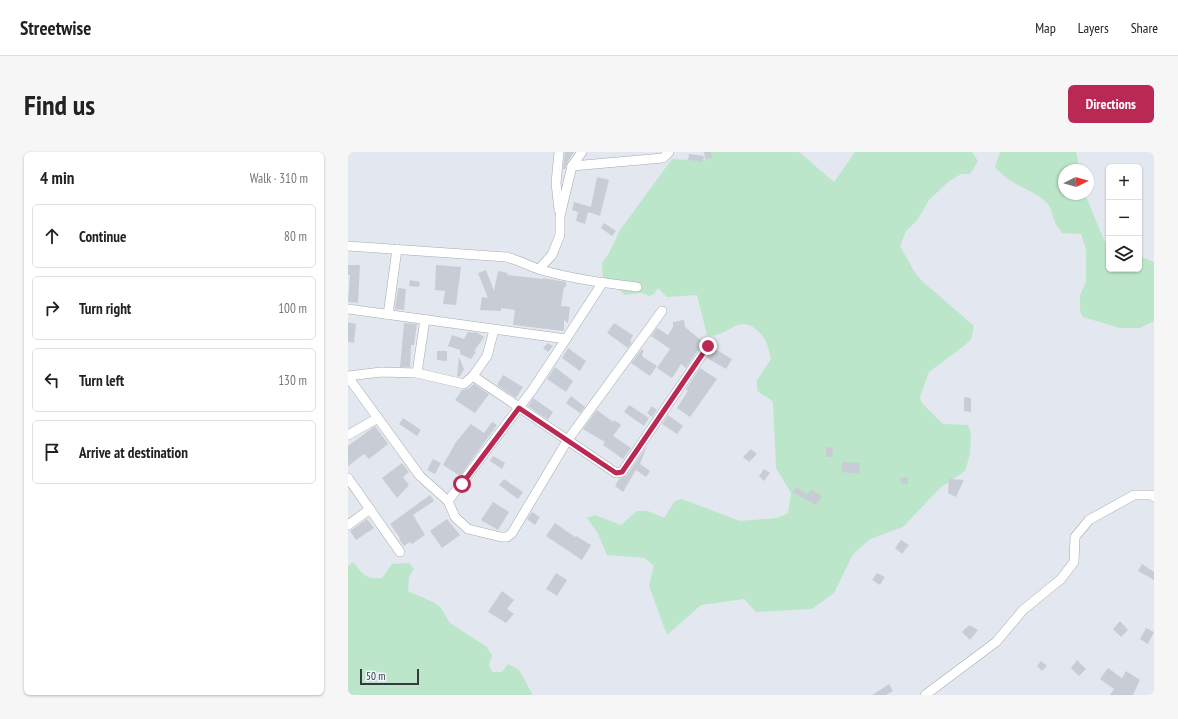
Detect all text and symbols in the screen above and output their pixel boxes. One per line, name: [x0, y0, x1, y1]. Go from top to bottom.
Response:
text: Streetwise: [20, 16, 91, 40]
text: Map: [1035, 19, 1056, 37]
text: Layers: [1078, 19, 1109, 37]
text: Share: [1131, 19, 1158, 37]
button: Directions: [1068, 85, 1154, 123]
text: Find us: [24, 86, 95, 123]
north arrow: [1058, 164, 1094, 200]
map controls: [1106, 164, 1142, 272]
button: +: [1106, 164, 1142, 200]
text: 4 min: [40, 167, 74, 189]
text: Walk · 310 m: [250, 170, 308, 187]
button: −: [1106, 200, 1142, 236]
icon: ahead: [41, 225, 63, 247]
text: Continue: [79, 227, 126, 246]
text: 80 m: [284, 228, 307, 245]
button: layers: [1106, 236, 1142, 272]
icon: right: [41, 297, 63, 319]
text: Turn right: [79, 299, 131, 318]
text: 100 m: [278, 300, 307, 317]
route end: [699, 337, 717, 355]
icon: left: [41, 369, 63, 391]
text: Turn left: [79, 371, 124, 390]
text: 130 m: [278, 372, 307, 389]
icon: arrive: [41, 441, 63, 463]
text: Arrive at destination: [79, 443, 188, 462]
route start: [453, 475, 471, 493]
scale bar: [360, 667, 419, 686]
text: 50 m: [366, 669, 385, 683]

